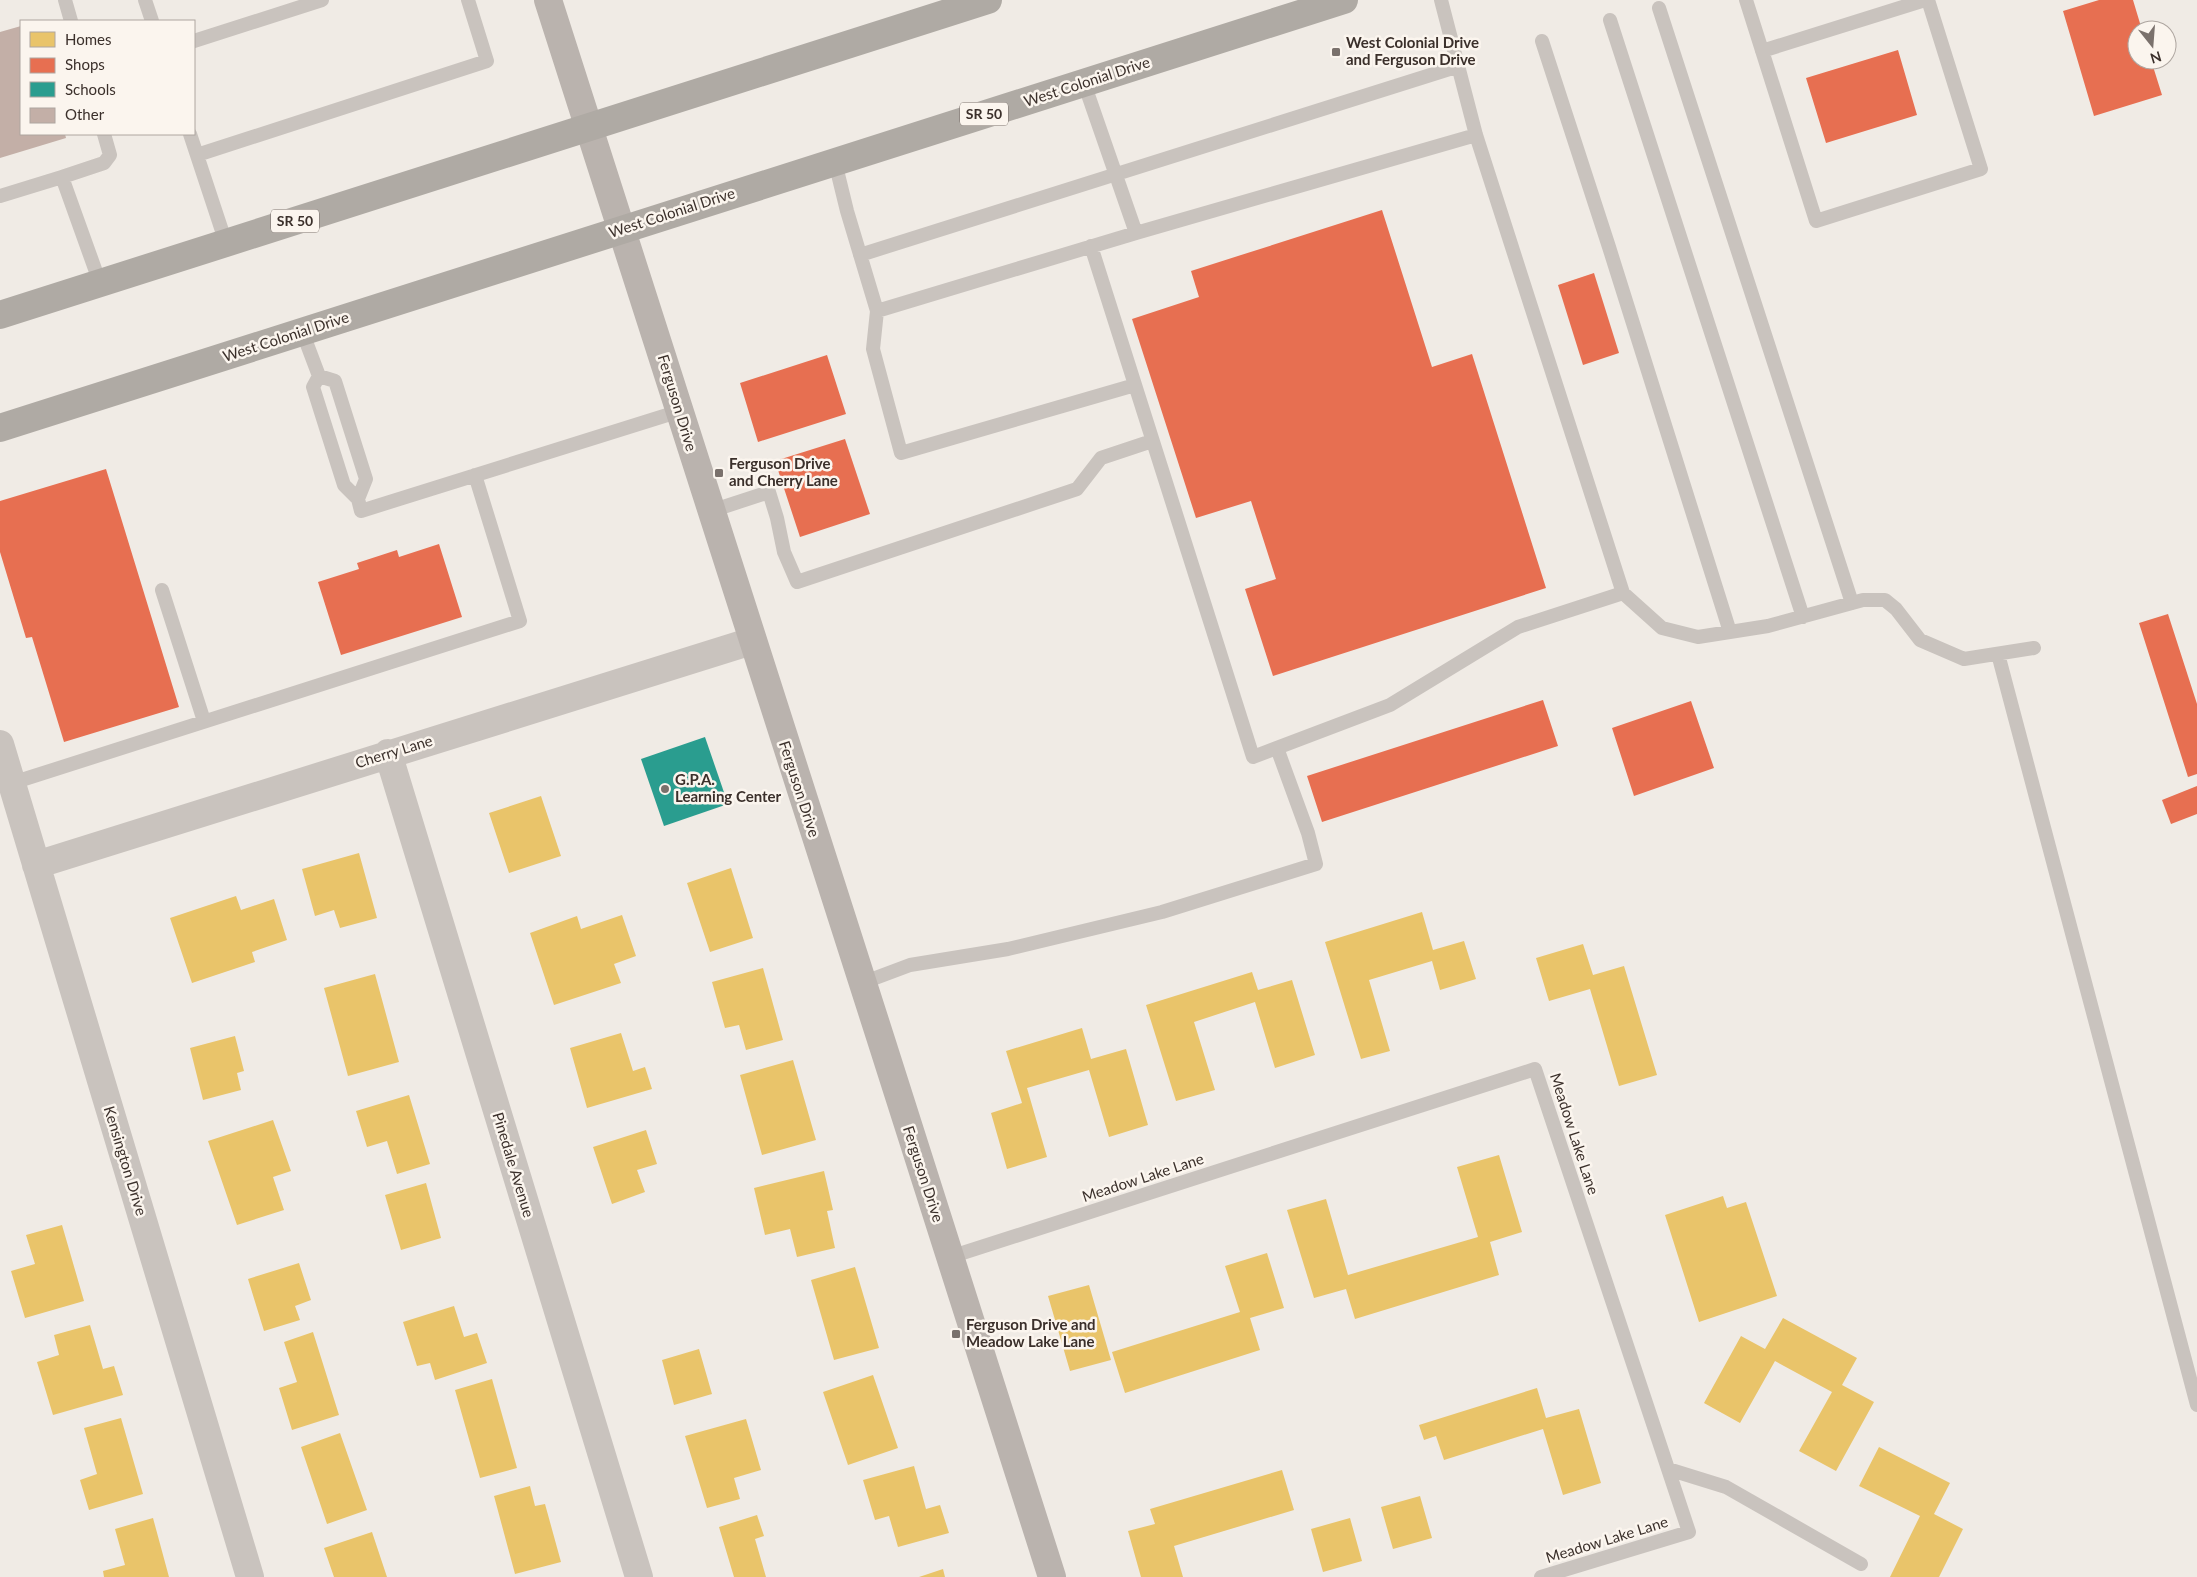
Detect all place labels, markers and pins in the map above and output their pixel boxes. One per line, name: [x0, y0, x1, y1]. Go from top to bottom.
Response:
place label: West Colonial Drive and Ferguson Drive: [1346, 33, 1479, 68]
marker: West Colonial Drive and Ferguson Drive: [1330, 46, 1342, 58]
place label: Ferguson Drive and Cherry Lane: [729, 454, 838, 489]
marker: Ferguson Drive and Cherry Lane: [713, 467, 725, 479]
place label: G.P.A. Learning Center: [675, 770, 782, 805]
marker: G.P.A. Learning Center: [659, 783, 671, 795]
place label: Ferguson Drive and Meadow Lake Lane: [966, 1315, 1096, 1350]
marker: Ferguson Drive and Meadow Lake Lane: [950, 1328, 962, 1340]

